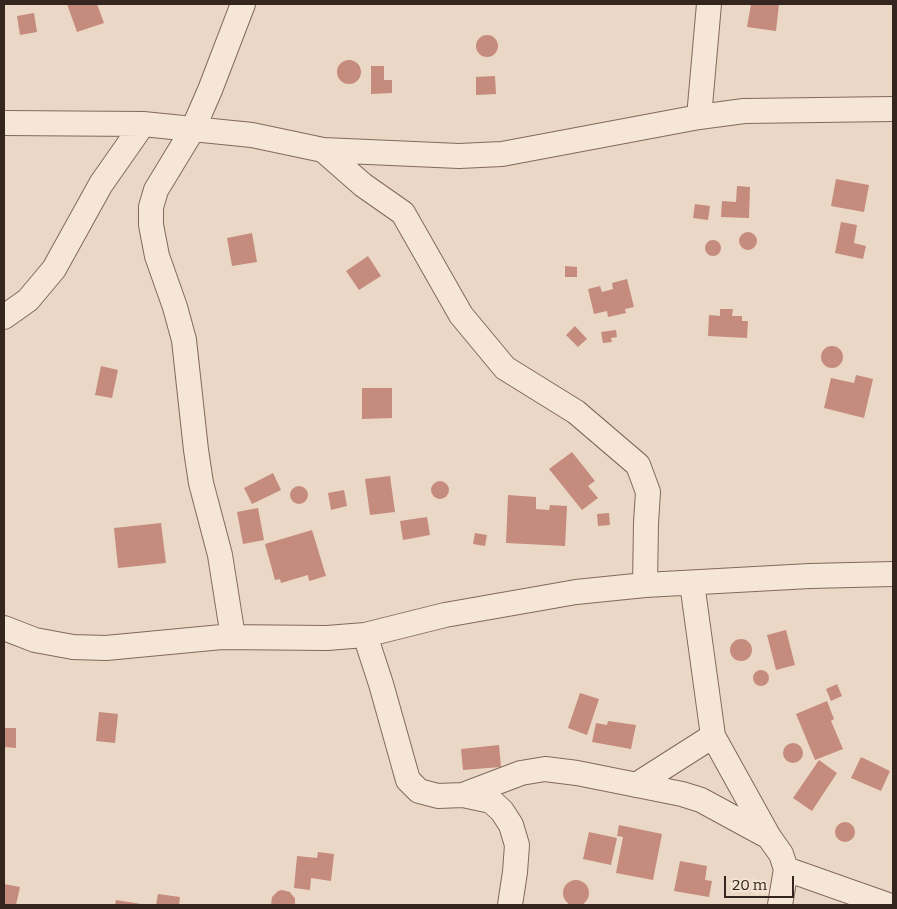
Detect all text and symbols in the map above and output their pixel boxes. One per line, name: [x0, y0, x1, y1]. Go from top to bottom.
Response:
scale bar: [727, 866, 797, 898]
text: 20 m: [732, 876, 767, 894]

